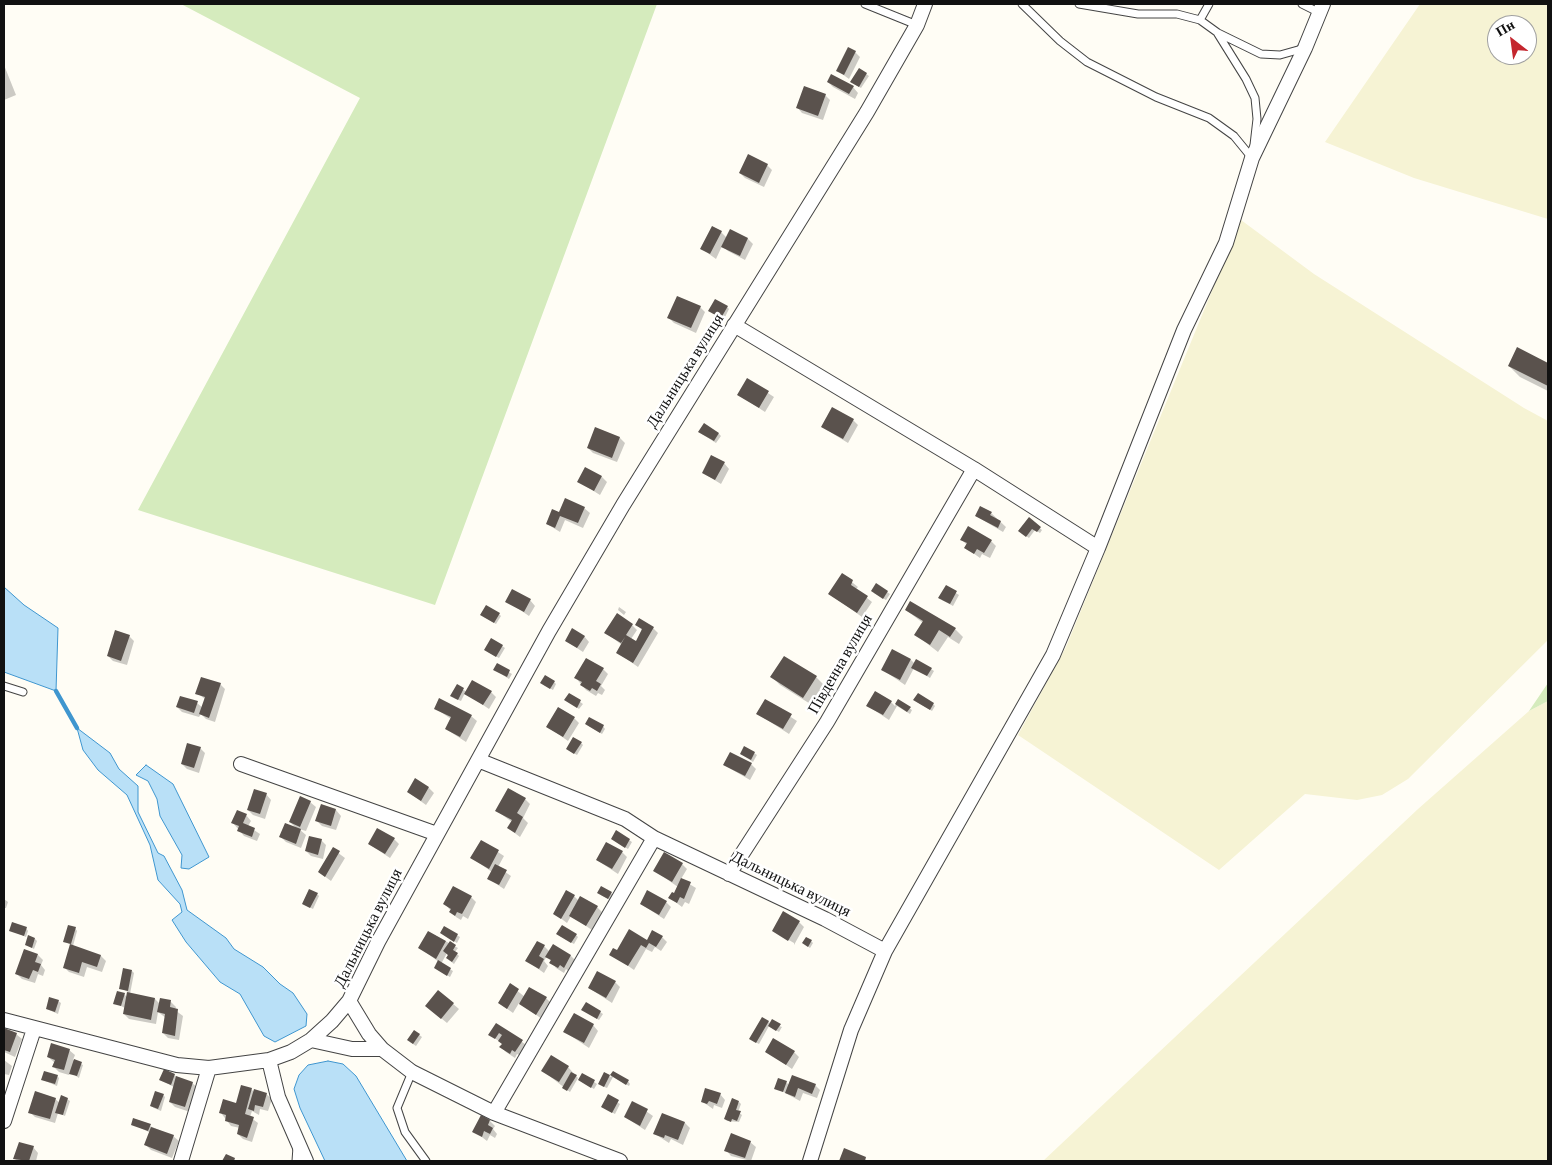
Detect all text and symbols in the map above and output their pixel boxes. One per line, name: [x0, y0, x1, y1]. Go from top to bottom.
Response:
north arrow: [1487, 15, 1537, 65]
text: Пн: [1493, 16, 1517, 40]
street label: Дальницька вулиця: [642, 310, 728, 432]
street label: Південна вулиця: [804, 611, 876, 717]
street label: Дальницька вулиця: [728, 847, 854, 921]
street label: Дальницька вулиця: [330, 865, 406, 991]

